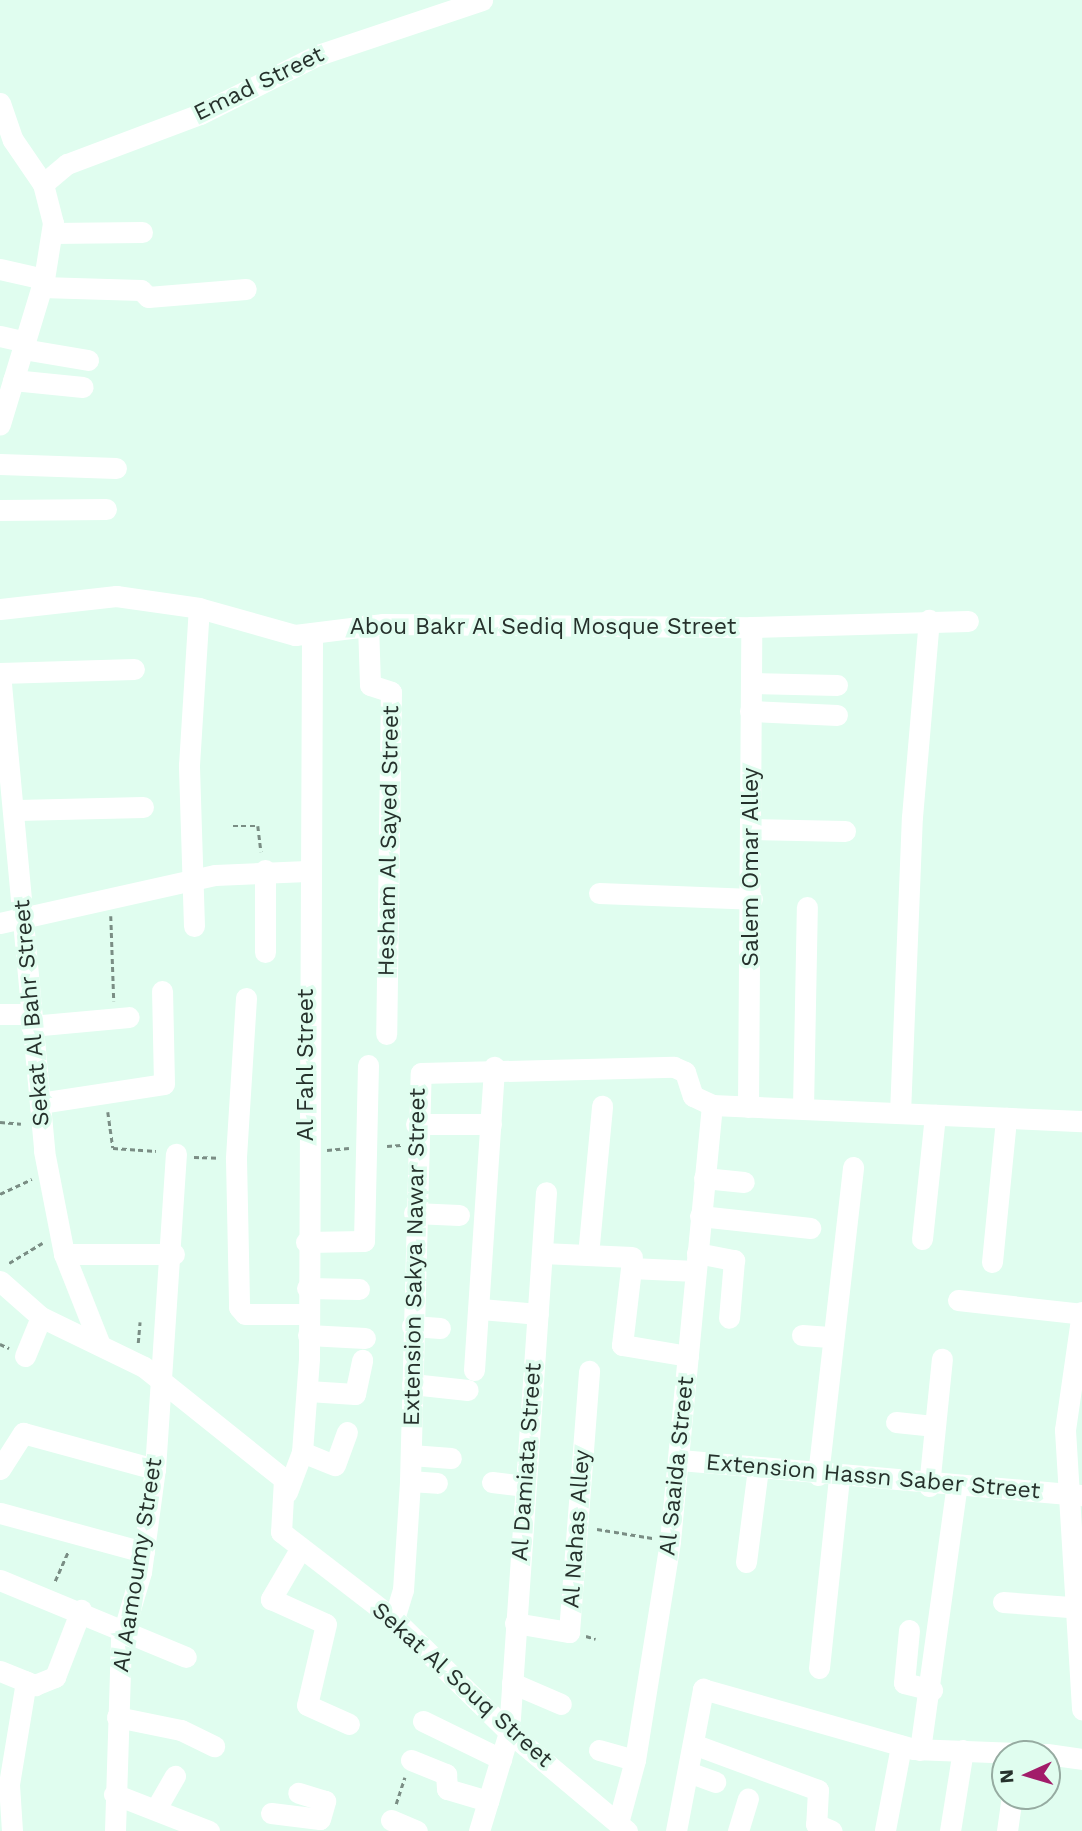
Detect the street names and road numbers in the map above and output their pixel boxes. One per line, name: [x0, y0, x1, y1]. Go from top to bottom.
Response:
street label: Emad Street: [190, 41, 328, 127]
street label: Abou Bakr Al Sediq Mosque Street: [349, 613, 737, 641]
street label: Hesham Al Sayed Street: [373, 704, 405, 978]
street label: Salem Omar Alley: [737, 767, 765, 967]
street label: Sekat Al Bahr Street: [8, 897, 56, 1129]
street label: Al Fahl Street: [292, 988, 320, 1142]
street label: Extension Sakya Nawar Street: [398, 1087, 432, 1427]
street label: Al Damiata Street: [506, 1361, 548, 1563]
street label: Al Saaida Street: [654, 1374, 700, 1558]
street label: Al Nahas Alley: [558, 1448, 596, 1610]
street label: Extension Hassn Saber Street: [704, 1449, 1042, 1505]
street label: Al Aamoumy Street: [107, 1455, 169, 1675]
street label: Sekat Al Souq Street: [365, 1596, 559, 1774]

